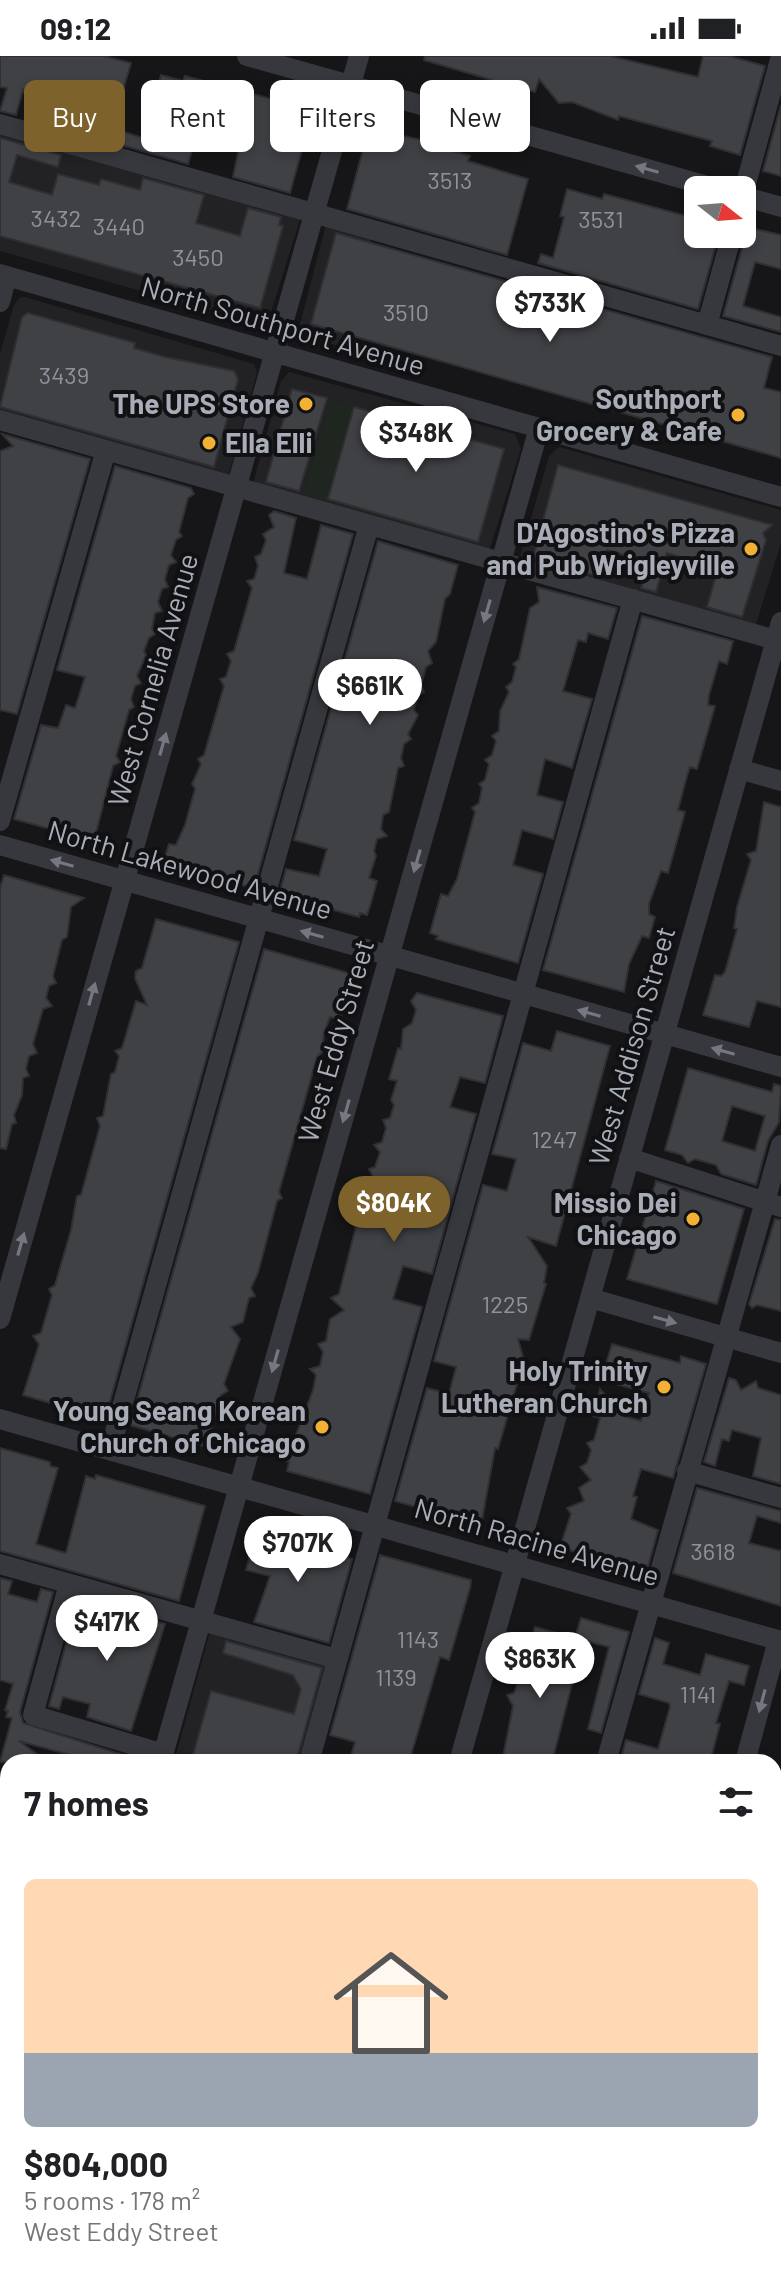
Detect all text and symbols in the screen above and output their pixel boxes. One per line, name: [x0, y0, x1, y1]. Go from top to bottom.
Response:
text: 09:12: [40, 10, 111, 46]
chip: Buy: [24, 80, 125, 152]
chip: Rent: [141, 80, 254, 152]
chip: Filters: [270, 80, 404, 152]
chip: New: [420, 80, 530, 152]
one-way arrow: [635, 162, 659, 175]
house number: 3513: [428, 165, 472, 194]
north arrow: [684, 176, 756, 248]
map controls: [684, 176, 756, 248]
house number: 3432: [31, 203, 81, 232]
house number: 3531: [578, 204, 624, 233]
house number: 3440: [93, 211, 145, 240]
house number: 3450: [172, 242, 224, 271]
street label: North Southport Avenue: [138, 268, 429, 382]
pin: $733K: [494, 276, 606, 344]
text: $733K: [514, 286, 586, 317]
house number: 3510: [383, 297, 429, 326]
house number: 3439: [39, 360, 89, 389]
place label: Southport Grocery & Cafe: [536, 381, 722, 447]
place label: The UPS Store: [113, 386, 290, 420]
marker: The UPS Store: [297, 395, 315, 413]
pin: $348K: [360, 406, 472, 474]
marker: Southport Grocery & Cafe: [729, 406, 747, 424]
text: $348K: [379, 416, 453, 447]
place label: Ella Elli: [225, 425, 313, 459]
marker: Ella Elli: [200, 434, 218, 452]
place label: D'Agostino's Pizza and Pub Wrigleyville: [486, 515, 735, 581]
marker: D'Agostino's Pizza and Pub Wrigleyville: [742, 540, 760, 558]
street label: West Cornelia Avenue: [100, 549, 204, 810]
one-way arrow: [480, 599, 493, 623]
pin: $661K: [314, 659, 426, 727]
text: $661K: [336, 669, 404, 700]
one-way arrow: [158, 731, 170, 756]
street label: North Lakewood Avenue: [44, 812, 336, 926]
one-way arrow: [410, 849, 422, 874]
one-way arrow: [50, 856, 74, 869]
street label: West Addison Street: [581, 922, 681, 1169]
one-way arrow: [300, 927, 324, 940]
street label: West Eddy Street: [290, 935, 380, 1146]
one-way arrow: [87, 981, 99, 1006]
one-way arrow: [577, 1006, 601, 1019]
one-way arrow: [710, 1044, 735, 1056]
one-way arrow: [339, 1099, 351, 1124]
house number: 1247: [531, 1124, 577, 1153]
pin: $804K: [338, 1176, 450, 1244]
place label: Missio Dei Chicago: [554, 1185, 677, 1251]
text: $804K: [356, 1186, 432, 1217]
marker: Missio Dei Chicago: [684, 1210, 702, 1228]
one-way arrow: [15, 1231, 28, 1255]
house number: 1225: [482, 1289, 528, 1318]
one-way arrow: [653, 1314, 677, 1327]
one-way arrow: [268, 1350, 281, 1374]
place label: Holy Trinity Lutheran Church: [441, 1353, 648, 1419]
marker: Holy Trinity Lutheran Church: [655, 1378, 673, 1396]
place label: Young Seang Korean Church of Chicago: [53, 1393, 306, 1459]
marker: Young Seang Korean Church of Chicago: [313, 1418, 331, 1436]
street label: North Racine Avenue: [411, 1490, 664, 1592]
pin: $707K: [242, 1516, 354, 1584]
text: $707K: [262, 1526, 334, 1557]
house number: 3618: [690, 1536, 736, 1565]
pin: $417K: [51, 1595, 163, 1663]
text: $417K: [74, 1605, 140, 1636]
house number: 1143: [397, 1624, 439, 1653]
pin: $863K: [484, 1632, 596, 1700]
text: $863K: [503, 1642, 577, 1673]
house number: 1139: [375, 1662, 417, 1691]
house number: 1141: [680, 1679, 716, 1708]
one-way arrow: [755, 1688, 767, 1713]
icon: filters: [714, 1780, 758, 1824]
text: 7 homes: [24, 1782, 149, 1823]
icon: home: [319, 1931, 463, 2075]
text: $804,000: [24, 2143, 168, 2184]
text: 5 rooms · 178 m²: [24, 2184, 200, 2215]
text: West Eddy Street: [24, 2215, 219, 2246]

